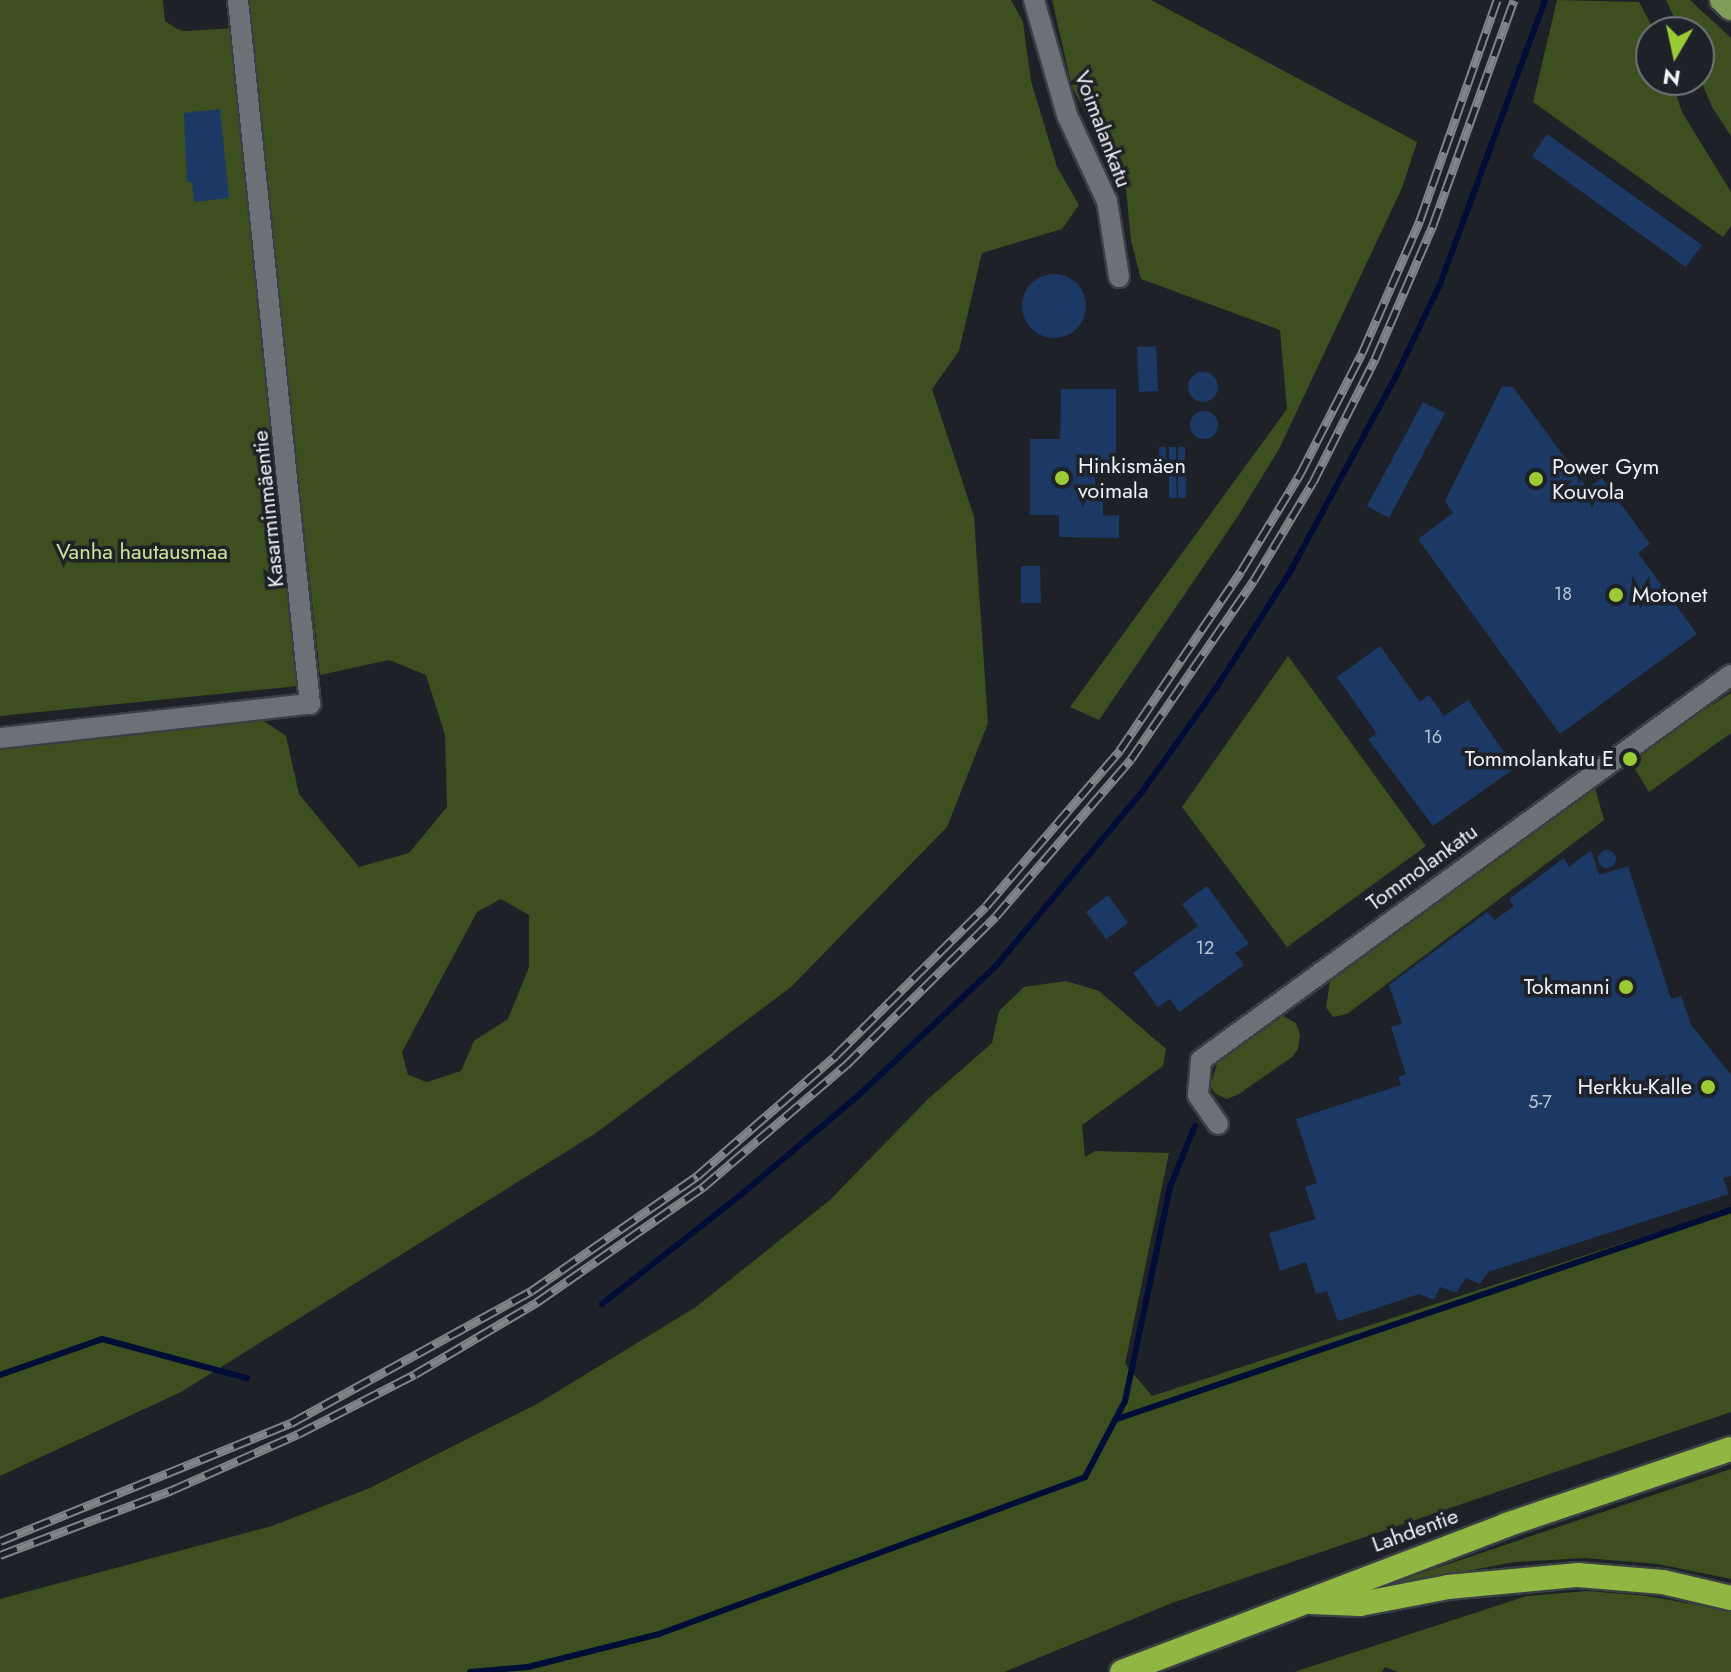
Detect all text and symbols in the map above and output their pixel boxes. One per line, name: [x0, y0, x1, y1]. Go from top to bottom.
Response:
north arrow: [1635, 16, 1715, 96]
text: N: [1660, 61, 1683, 95]
street label: Voimalankatu: [1069, 67, 1137, 191]
street label: Kasarminmäentie: [247, 429, 289, 589]
place label: Hinkismäen voimala: [1078, 452, 1186, 504]
place label: Power Gym Kouvola: [1552, 453, 1659, 504]
marker: Hinkismäen voimala: [1053, 469, 1071, 487]
marker: Power Gym Kouvola: [1527, 470, 1545, 488]
park label: Vanha hautausmaa: [56, 539, 228, 565]
place label: Motonet: [1632, 582, 1707, 608]
house number: 18: [1554, 583, 1572, 605]
marker: Motonet: [1607, 586, 1625, 604]
house number: 16: [1424, 726, 1442, 748]
place label: Tommolankatu E: [1465, 746, 1614, 772]
marker: Tommolankatu E: [1621, 750, 1639, 768]
street label: Tommolankatu: [1361, 818, 1483, 916]
house number: 12: [1196, 937, 1214, 959]
place label: Tokmanni: [1524, 974, 1610, 1000]
marker: Tokmanni: [1617, 978, 1635, 996]
place label: Herkku-Kalle: [1578, 1074, 1692, 1100]
marker: Herkku-Kalle: [1699, 1078, 1717, 1096]
house number: 5-7: [1528, 1091, 1552, 1113]
street label: Lahdentie: [1368, 1502, 1462, 1558]

